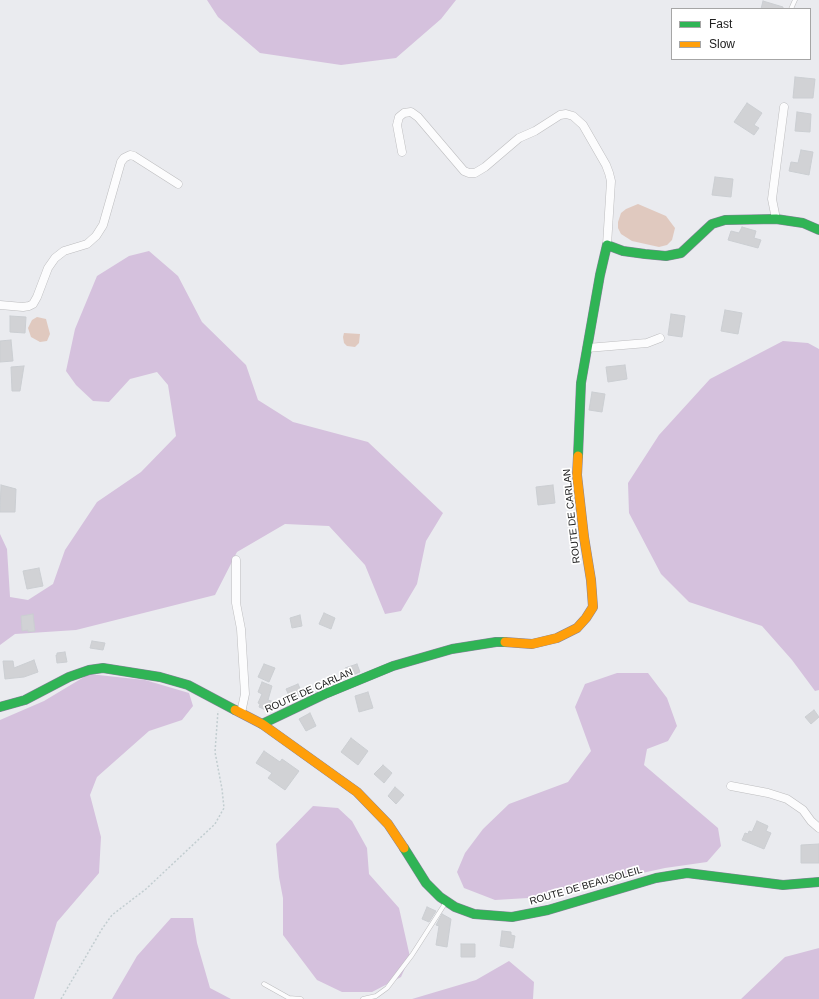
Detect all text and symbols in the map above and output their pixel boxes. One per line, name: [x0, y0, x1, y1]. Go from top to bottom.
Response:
legend: [671, 8, 811, 60]
text: Fast: [709, 17, 732, 31]
text: Slow: [709, 37, 735, 51]
street label: ROUTE DE CARLAN: [561, 468, 583, 564]
street label: ROUTE DE CARLAN: [263, 666, 355, 716]
street label: ROUTE DE BEAUSOLEIL: [528, 864, 644, 908]

